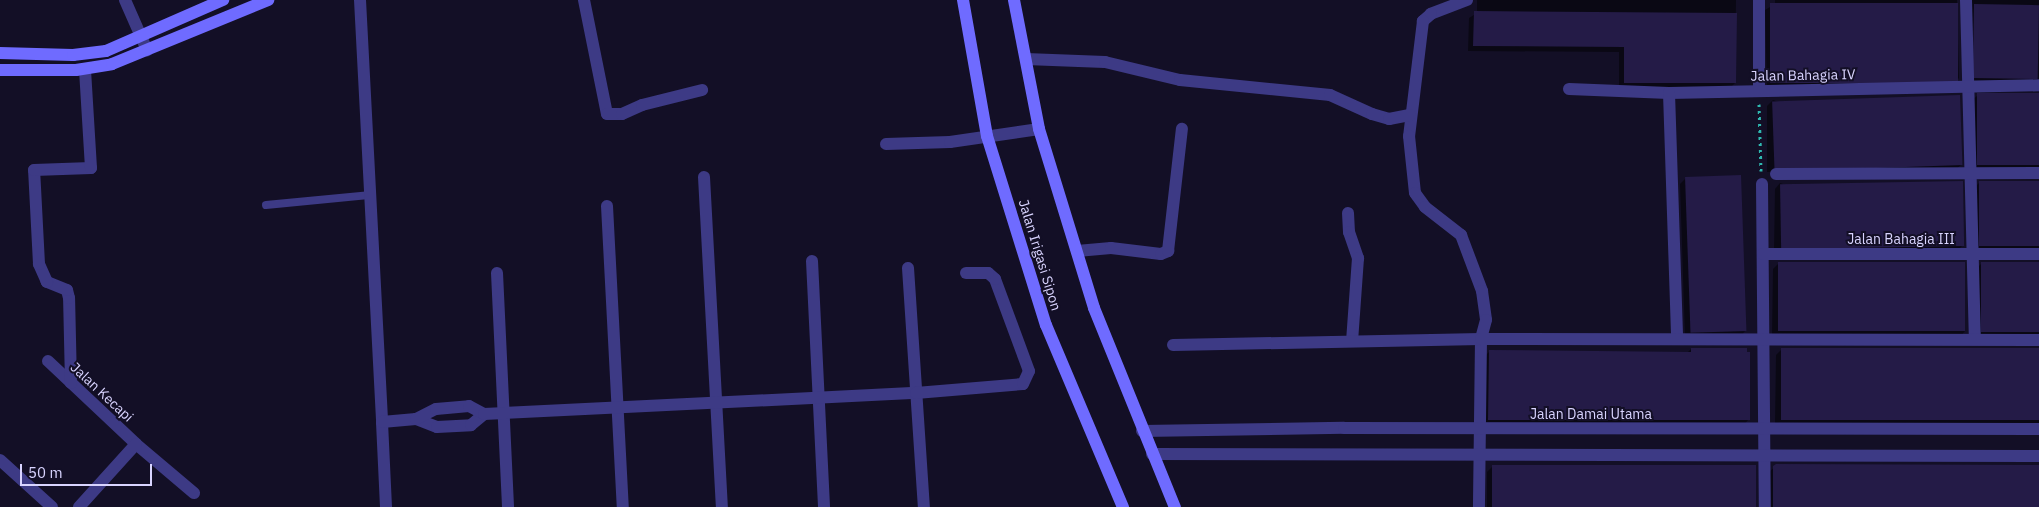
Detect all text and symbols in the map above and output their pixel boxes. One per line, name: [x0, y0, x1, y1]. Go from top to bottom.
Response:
street label: Jalan Bahagia IV: [1750, 66, 1856, 84]
street label: Jalan Irigasi Sipon: [1015, 197, 1065, 313]
street label: Jalan Bahagia III: [1847, 231, 1955, 247]
street label: Jalan Kecapi: [67, 359, 137, 425]
street label: Jalan Damai Utama: [1530, 406, 1652, 422]
scale bar: [22, 454, 155, 486]
text: 50 m: [28, 463, 63, 482]

